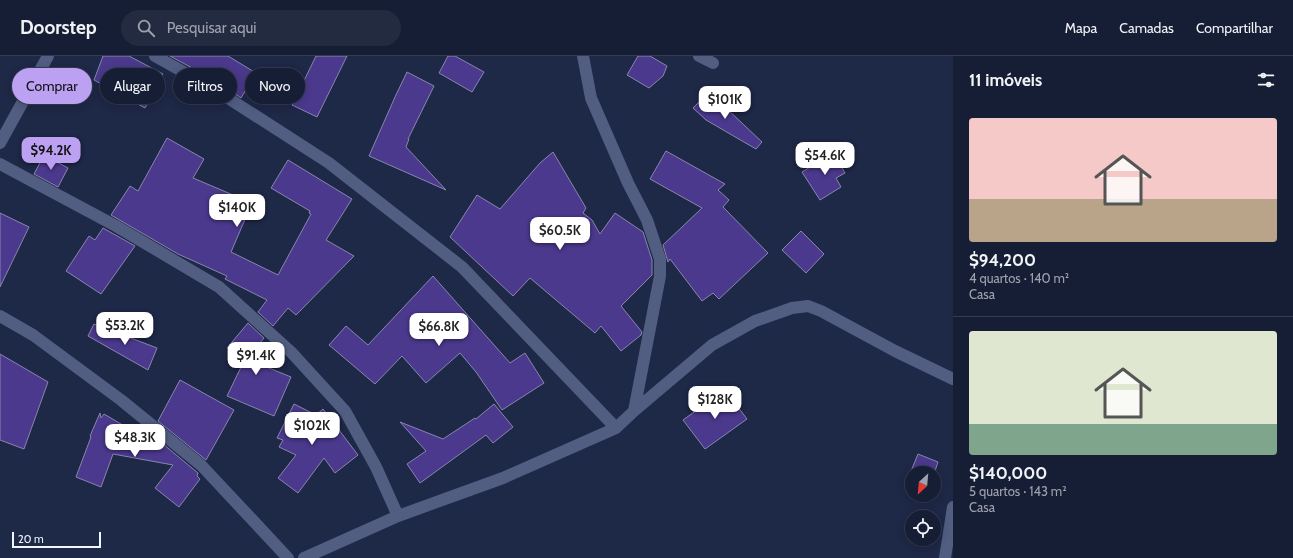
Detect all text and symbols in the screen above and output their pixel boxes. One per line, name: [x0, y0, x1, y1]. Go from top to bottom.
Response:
search box: [121, 10, 401, 46]
text: Doorstep: [20, 16, 97, 39]
icon: search: [135, 17, 157, 39]
text: Pesquisar aqui: [167, 19, 257, 37]
text: Mapa: [1065, 19, 1097, 37]
text: Camadas: [1119, 19, 1174, 37]
text: Compartilhar: [1196, 19, 1273, 37]
chip: Comprar: [12, 68, 92, 104]
chip: Alugar: [100, 68, 165, 104]
chip: Filtros: [173, 68, 237, 104]
chip: Novo: [245, 68, 305, 104]
icon: filters: [1255, 69, 1277, 91]
text: 11 imóveis: [969, 70, 1042, 90]
pin: $101K: [697, 86, 753, 120]
text: $101K: [708, 91, 742, 107]
pin: $94.2K: [18, 137, 84, 171]
text: $94.2K: [31, 142, 71, 158]
pin: $54.6K: [792, 142, 858, 176]
icon: home: [1087, 144, 1159, 216]
text: $54.6K: [805, 147, 845, 163]
pin: $140K: [209, 194, 265, 228]
text: $140K: [218, 199, 256, 215]
pin: $60.5K: [527, 217, 593, 251]
text: $60.5K: [539, 222, 581, 238]
text: $94,200: [969, 250, 1036, 270]
text: 4 quartos · 140 m²: [969, 270, 1069, 286]
text: Casa: [969, 286, 995, 302]
pin: $53.2K: [92, 312, 158, 346]
pin: $66.8K: [406, 313, 472, 347]
text: $53.2K: [105, 317, 145, 333]
text: $66.8K: [418, 318, 460, 334]
pin: $91.4K: [223, 342, 289, 376]
text: $91.4K: [237, 347, 275, 363]
icon: home: [1087, 357, 1159, 429]
pin: $128K: [687, 386, 743, 420]
text: $128K: [697, 391, 733, 407]
pin: $102K: [284, 412, 340, 446]
text: $102K: [294, 417, 330, 433]
pin: $48.3K: [102, 424, 168, 458]
text: $48.3K: [114, 429, 156, 445]
text: $140,000: [969, 463, 1047, 483]
north arrow: [905, 466, 941, 502]
map controls: [905, 466, 941, 546]
text: 5 quartos · 143 m²: [969, 483, 1067, 499]
text: Casa: [969, 499, 995, 515]
button: locate: [905, 510, 941, 546]
scale bar: [12, 530, 101, 549]
text: 20 m: [18, 532, 44, 546]

